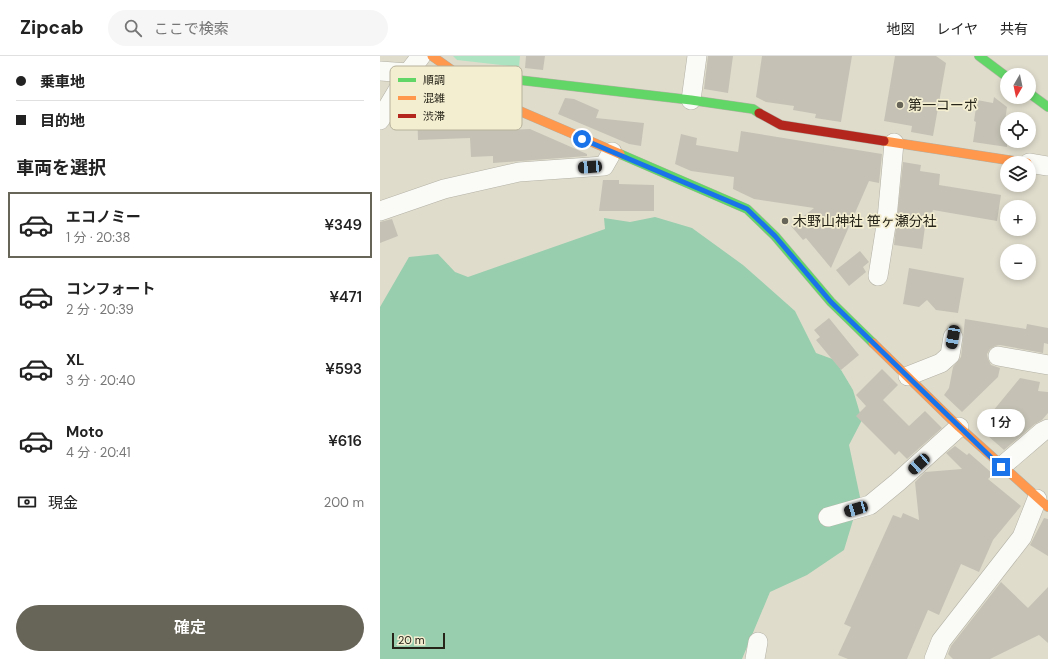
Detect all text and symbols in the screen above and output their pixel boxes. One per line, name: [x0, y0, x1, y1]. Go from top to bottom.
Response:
search box: [108, 10, 388, 46]
text: Zipcab: [20, 15, 84, 40]
icon: search: [122, 17, 144, 39]
text: ここで検索: [154, 19, 229, 39]
text: 地図: [886, 20, 914, 38]
text: レイヤ: [936, 20, 978, 38]
text: 共有: [1000, 20, 1028, 38]
legend: [390, 66, 522, 130]
north arrow: [1000, 68, 1036, 104]
map controls: [1000, 68, 1036, 280]
text: 乗車地: [40, 72, 85, 92]
text: 順調: [423, 73, 445, 87]
text: 混雑: [423, 91, 445, 105]
place label: 第一コーポ: [908, 96, 978, 114]
marker: 第一コーポ: [895, 100, 905, 110]
text: 渋滞: [423, 109, 445, 123]
text: 目的地: [40, 111, 85, 131]
button: locate: [1000, 112, 1036, 148]
route start: [573, 130, 591, 148]
text: 車両を選択: [16, 156, 106, 180]
button: layers: [1000, 156, 1036, 192]
car: [578, 160, 602, 174]
button: +: [1000, 200, 1036, 236]
icon: car: [18, 207, 54, 243]
text: エコノミー: [66, 207, 141, 227]
place label: 木野山神社 笹ヶ瀬分社: [793, 212, 937, 230]
text: ¥349: [324, 215, 362, 235]
marker: 木野山神社 笹ヶ瀬分社: [780, 216, 790, 226]
text: 1 分 · 20:38: [66, 229, 130, 246]
button: −: [1000, 244, 1036, 280]
icon: car: [18, 279, 54, 315]
text: コンフォート: [66, 279, 156, 299]
text: ¥471: [329, 287, 362, 307]
text: 2 分 · 20:39: [66, 301, 134, 318]
car: [945, 324, 961, 350]
text: XL: [66, 350, 84, 370]
icon: car: [18, 351, 54, 387]
text: ¥593: [325, 359, 362, 379]
text: 3 分 · 20:40: [66, 372, 135, 389]
callout: 1 分: [977, 409, 1025, 437]
text: 1 分: [991, 414, 1011, 431]
text: Moto: [66, 422, 104, 442]
icon: car: [18, 423, 54, 459]
text: ¥616: [328, 431, 362, 451]
text: 4 分 · 20:41: [66, 444, 131, 461]
car: [906, 452, 932, 476]
route end: [992, 458, 1010, 476]
icon: cash: [16, 491, 38, 513]
text: 現金: [48, 493, 78, 513]
text: 200 m: [324, 494, 364, 511]
car: [843, 500, 869, 518]
button: 確定: [16, 605, 364, 651]
scale bar: [392, 631, 445, 650]
text: 20 m: [398, 633, 424, 647]

